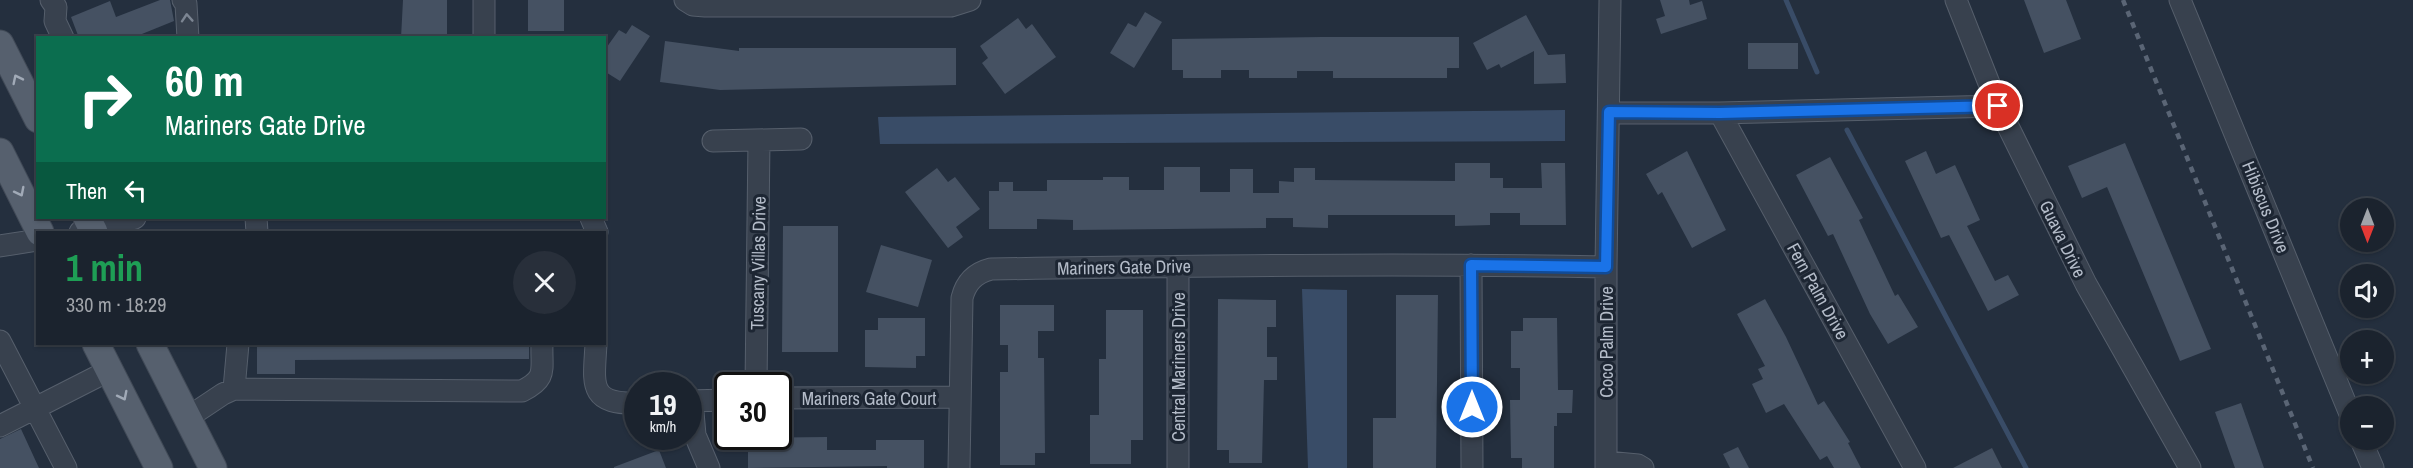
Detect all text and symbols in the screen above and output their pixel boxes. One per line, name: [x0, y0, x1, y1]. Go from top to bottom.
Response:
one-way arrow: [180, 14, 193, 23]
text: 60 m: [165, 53, 244, 109]
icon: right: [66, 60, 144, 138]
one-way arrow: [13, 74, 25, 85]
pin: [1972, 80, 2023, 131]
icon: arrive: [1981, 89, 2014, 122]
text: Mariners Gate Drive: [165, 107, 366, 143]
street label: Hibiscus Drive: [2236, 157, 2296, 257]
icon: left: [119, 174, 152, 207]
text: Then: [66, 176, 107, 206]
one-way arrow: [13, 186, 24, 197]
street label: Tuscany Villas Drive: [744, 196, 772, 330]
street label: Guava Drive: [2034, 196, 2092, 282]
north arrow: [2340, 198, 2394, 252]
map controls: [2340, 198, 2394, 450]
street label: Fern Palm Drive: [1781, 238, 1855, 344]
text: 1 min: [66, 244, 143, 292]
button: close: [513, 251, 576, 314]
street label: Mariners Gate Drive: [1057, 253, 1191, 281]
button: sound: [2340, 264, 2394, 318]
street label: Coco Palm Drive: [1594, 286, 1619, 398]
text: 330 m · 18:29: [66, 291, 166, 318]
street label: Central Mariners Drive: [1166, 292, 1191, 442]
button: +: [2340, 330, 2394, 384]
speed limit sign: 30: [714, 372, 792, 450]
position arrow: [1440, 375, 1504, 439]
text: 19: [649, 384, 677, 424]
street label: Mariners Gate Court: [802, 386, 936, 411]
one-way arrow: [115, 389, 127, 400]
button: −: [2340, 396, 2394, 450]
text: km/h: [650, 416, 676, 437]

